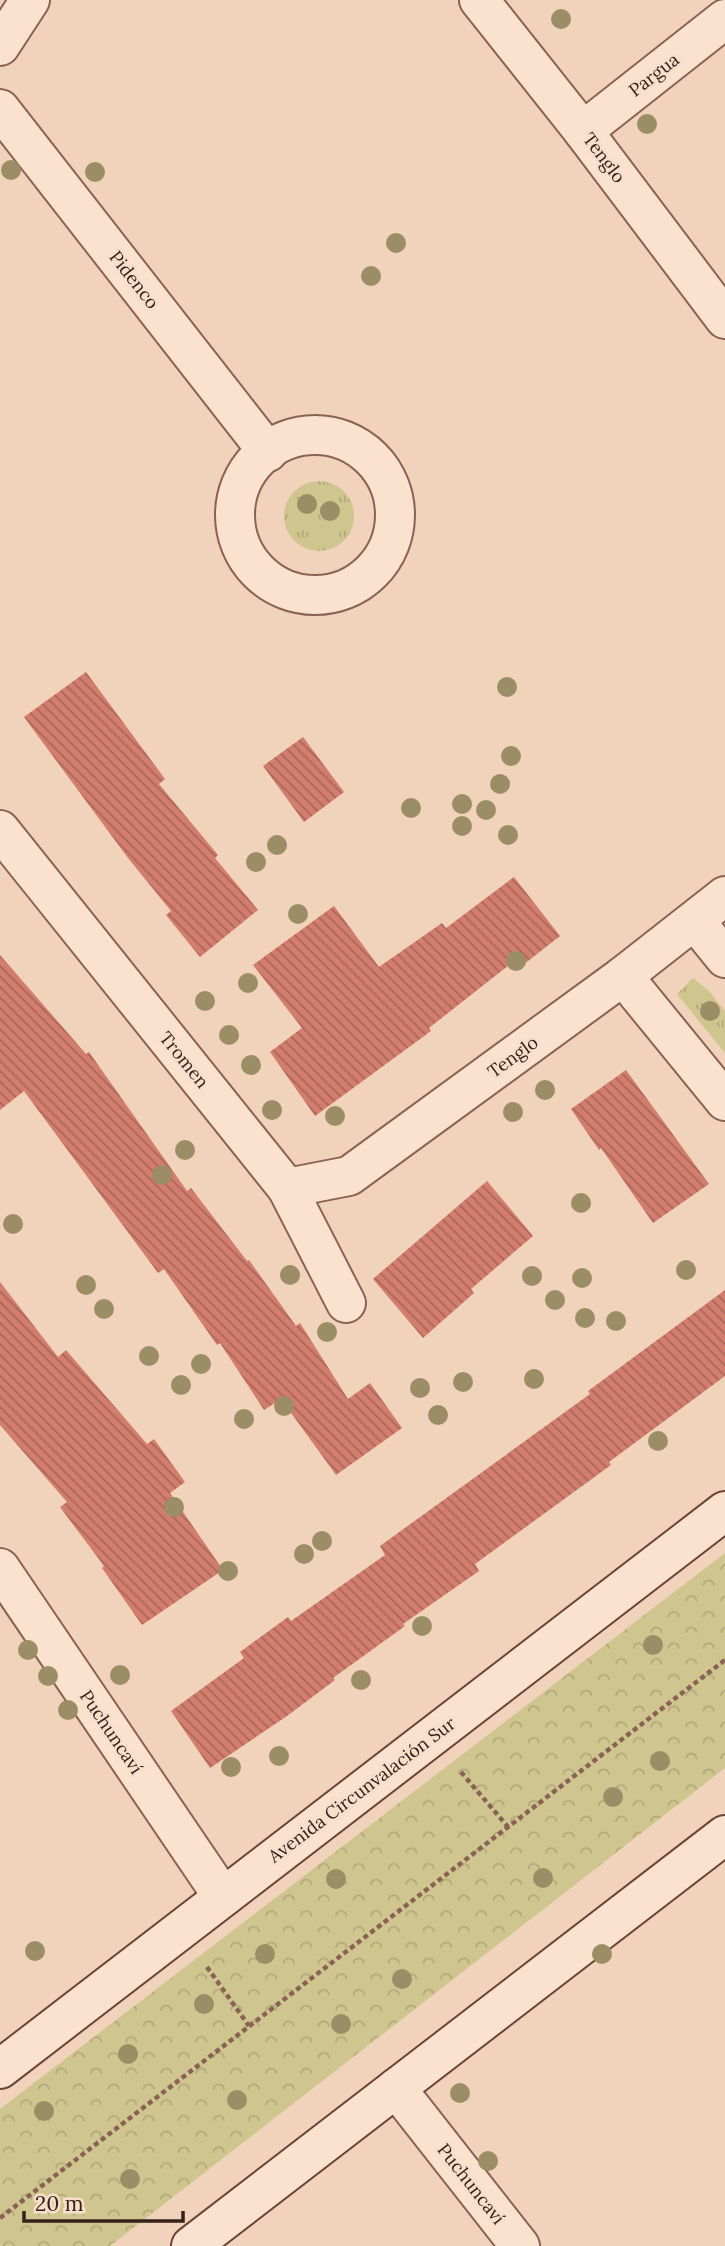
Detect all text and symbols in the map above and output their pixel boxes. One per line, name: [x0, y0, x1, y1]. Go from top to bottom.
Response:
street label: Pargua: [624, 48, 684, 101]
street label: Tenglo: [578, 128, 631, 187]
street label: Pidenco: [105, 246, 164, 313]
street label: Tromen: [155, 1027, 214, 1093]
street label: Tenglo: [483, 1030, 543, 1083]
street label: Puchuncaví: [75, 1685, 148, 1778]
street label: Avenida Circunvalación Sur: [263, 1712, 460, 1868]
street label: Puchuncaví: [433, 2139, 510, 2229]
scale bar: [24, 2180, 184, 2224]
text: 20 m: [35, 2190, 84, 2217]

